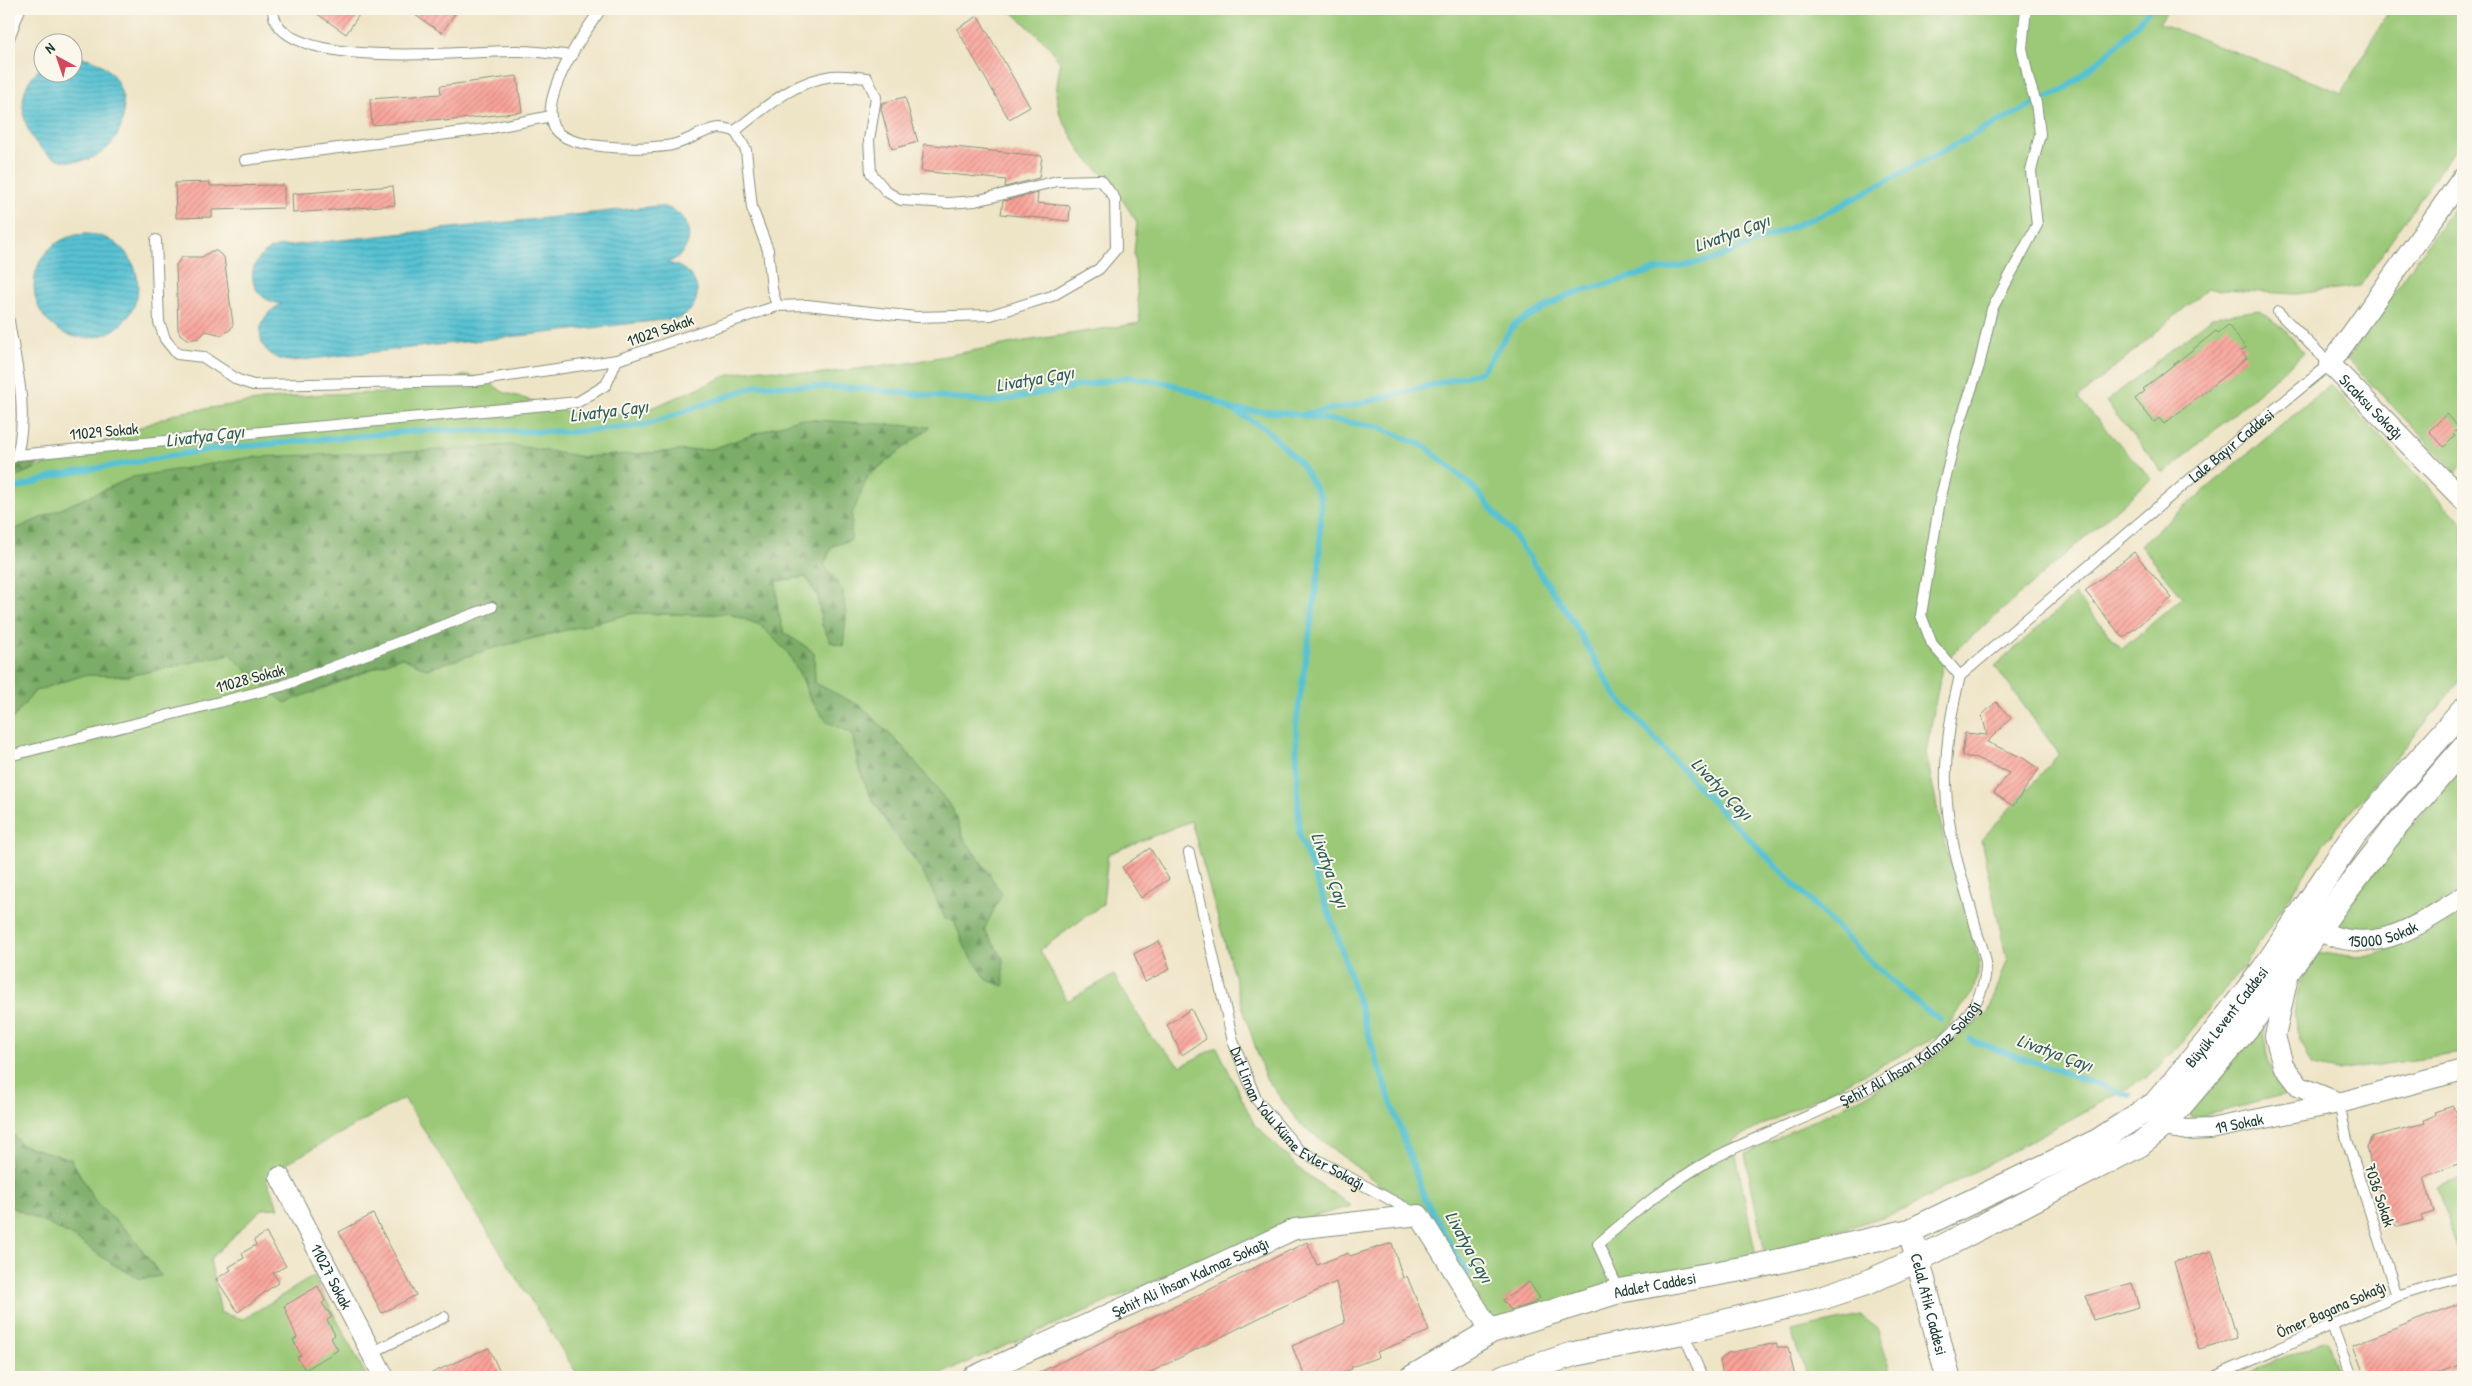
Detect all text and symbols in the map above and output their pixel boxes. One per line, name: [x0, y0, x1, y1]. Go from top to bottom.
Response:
north arrow: [32, 32, 82, 82]
text: N: [40, 38, 59, 57]
water label: Livatya Çayı: [1691, 207, 1774, 258]
street label: 11029 Sokak: [624, 308, 697, 352]
water label: Livatya Çayı: [994, 359, 1077, 398]
street label: Sıcaksu Sokağı: [2334, 369, 2409, 444]
water label: Livatya Çayı: [568, 393, 650, 428]
street label: Lale Bayır Caddesi: [2184, 403, 2279, 487]
street label: 11029 Sokak: [69, 417, 140, 445]
water label: Livatya Çayı: [164, 418, 246, 453]
street label: 11028 Sokak: [213, 658, 287, 698]
water label: Livatya Çayı: [1686, 752, 1759, 826]
water label: Livatya Çayı: [1305, 829, 1356, 912]
street label: 15000 Sokak: [2347, 915, 2422, 952]
street label: Büyük Levent Caddesi: [2179, 962, 2273, 1072]
street label: Şehit Ali İhsan Kalmaz Sokağı: [1836, 996, 1986, 1111]
water label: Livatya Çayı: [2014, 1027, 2097, 1078]
street label: Dut Liman Yolu Küme Evler Sokağı: [1225, 1043, 1369, 1195]
street label: 19 Sokak: [2213, 1107, 2266, 1139]
street label: 7036 Sokak: [2359, 1160, 2401, 1230]
water label: Livatya Çayı: [1439, 1206, 1500, 1288]
street label: Şehit Ali İhsan Kalmaz Sokağı: [1108, 1231, 1272, 1323]
street label: 11027 Sokak: [305, 1240, 358, 1313]
street label: Celal Atik Caddesi: [1906, 1251, 1953, 1357]
street label: Adalet Caddesi: [1610, 1266, 1698, 1303]
street label: Ömer Bagana Sokağı: [2272, 1275, 2390, 1343]

